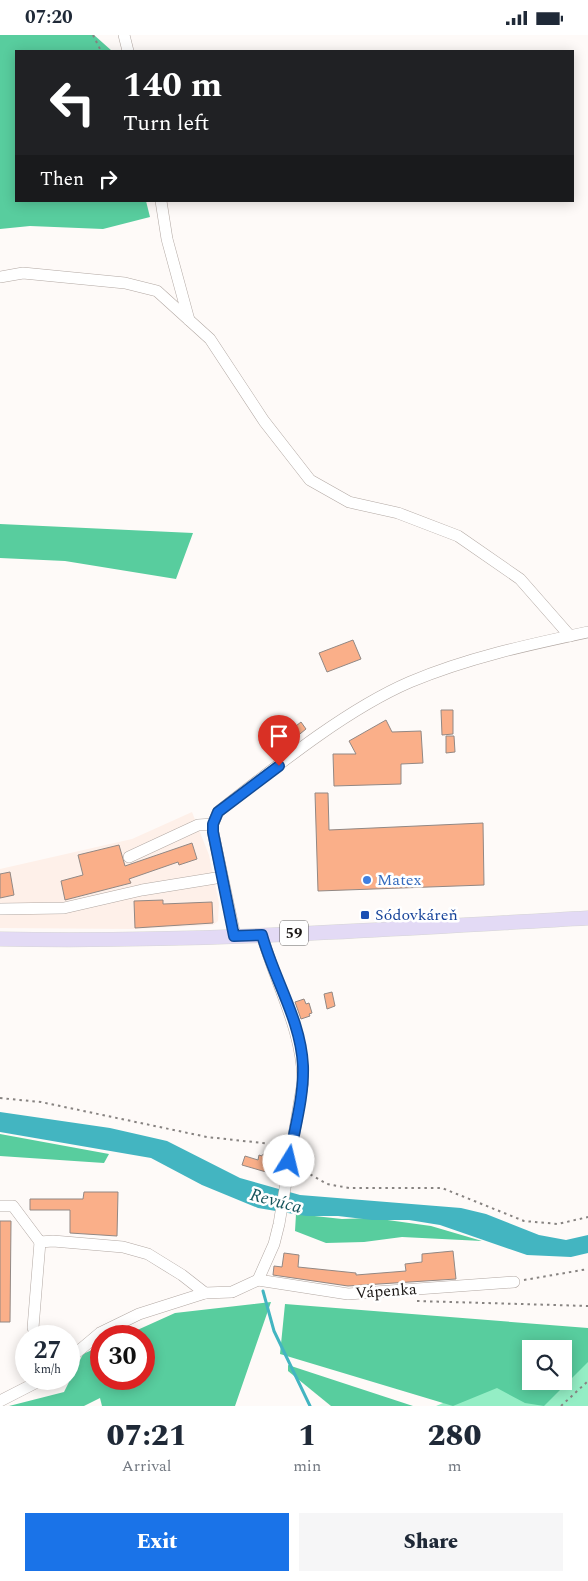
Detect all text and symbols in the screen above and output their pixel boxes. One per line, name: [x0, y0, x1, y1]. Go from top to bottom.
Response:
text: 07:20: [25, 3, 73, 32]
text: 140 m: [123, 59, 222, 112]
icon: left: [40, 70, 105, 135]
text: Turn left: [123, 107, 209, 140]
text: Then: [40, 165, 84, 194]
icon: right: [94, 165, 122, 193]
pin: [258, 715, 300, 766]
icon: arrive: [265, 722, 293, 750]
place label: Matex: [377, 868, 421, 892]
marker: Matex: [361, 874, 373, 886]
place label: Sódovkáreň: [375, 903, 458, 927]
marker: Sódovkáreň: [359, 909, 371, 921]
road number: 59: [280, 921, 308, 945]
position arrow: [262, 1134, 314, 1186]
water label: Revúca: [247, 1181, 305, 1221]
street label: Vápenka: [354, 1277, 418, 1305]
speed limit sign: 30: [90, 1325, 155, 1390]
text: 27: [33, 1332, 62, 1370]
map controls: [522, 1340, 572, 1390]
button: search: [522, 1340, 572, 1390]
text: km/h: [34, 1360, 61, 1379]
text: 07:21: [106, 1413, 187, 1459]
text: 1: [298, 1413, 316, 1459]
text: 280: [428, 1413, 482, 1459]
text: Arrival: [122, 1454, 172, 1478]
text: min: [293, 1454, 321, 1478]
text: m: [448, 1454, 461, 1478]
button: Exit: [25, 1513, 289, 1571]
button: Share: [299, 1513, 563, 1571]

